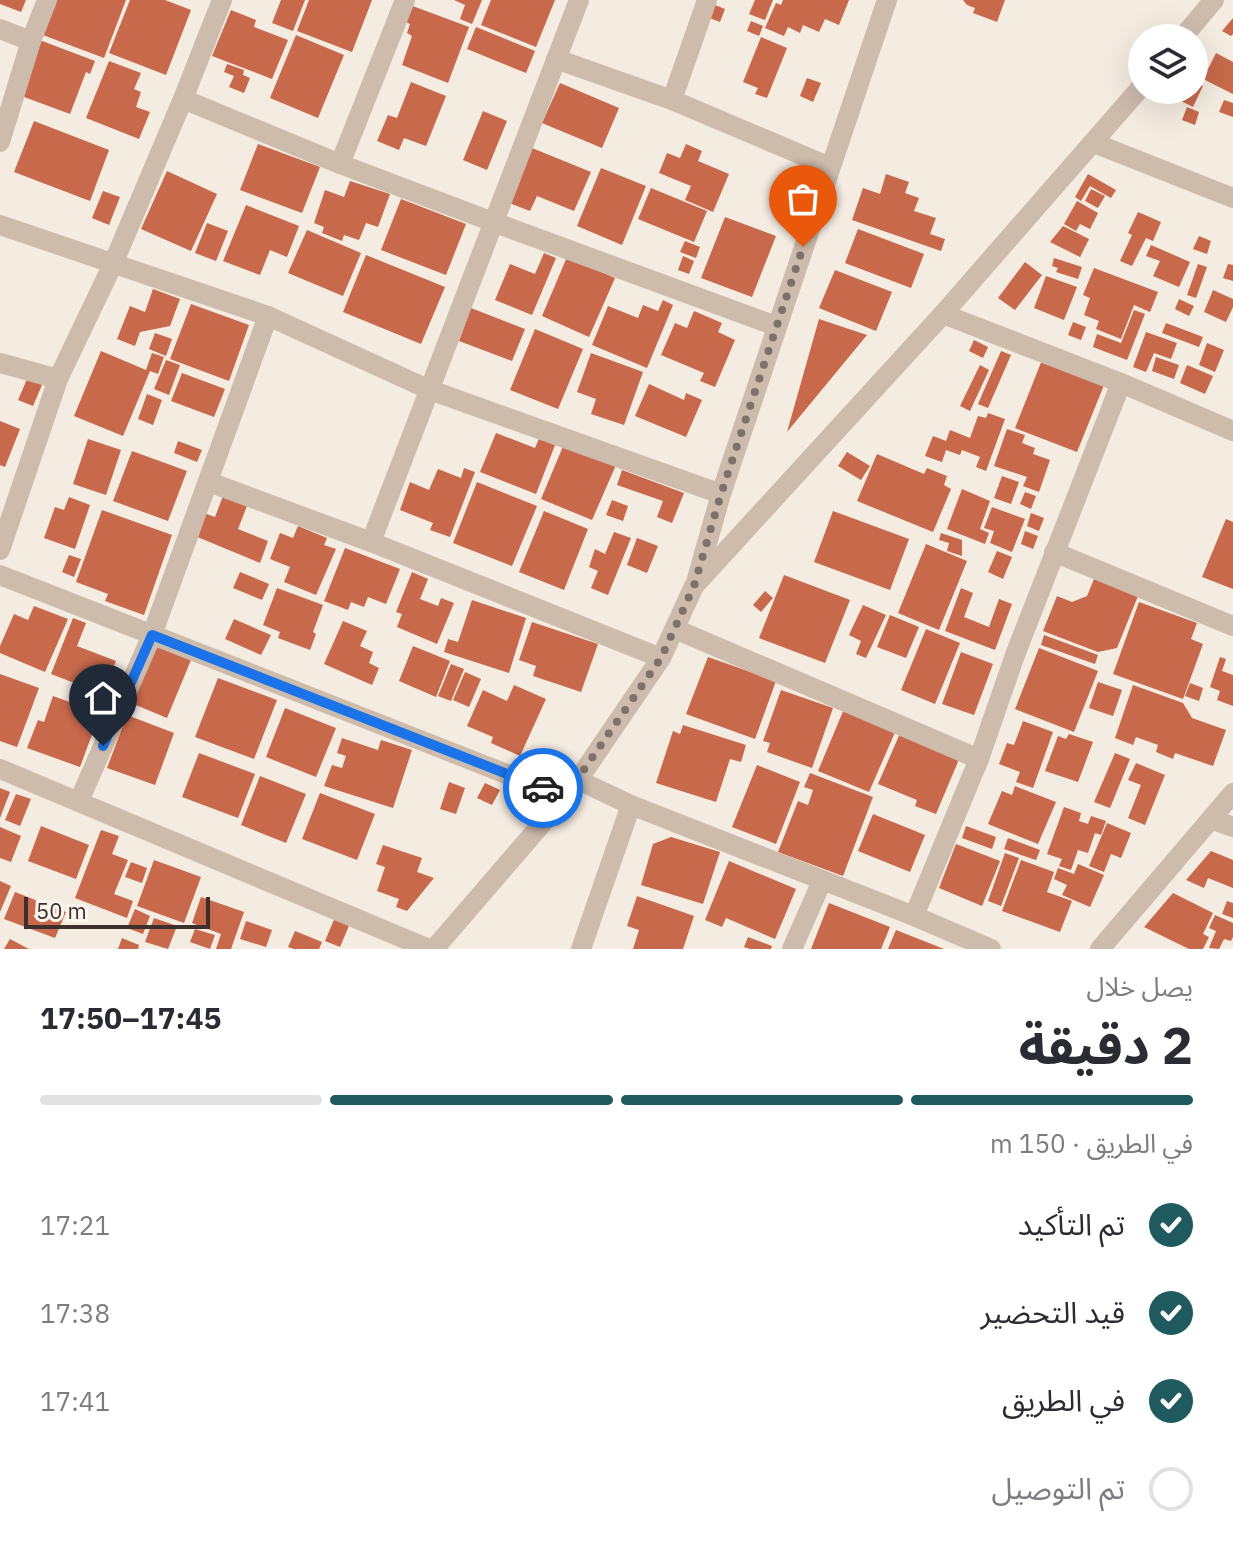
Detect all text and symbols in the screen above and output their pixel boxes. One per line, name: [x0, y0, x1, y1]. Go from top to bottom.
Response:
map controls: [1128, 24, 1208, 104]
button: layers: [1128, 24, 1208, 104]
pin: [769, 165, 837, 247]
icon: bag: [781, 177, 825, 221]
pin: [69, 664, 137, 746]
icon: home: [81, 676, 125, 720]
courier: [503, 748, 583, 828]
icon: car: [521, 766, 565, 810]
scale bar: [24, 893, 210, 929]
text: 50 m: [36, 896, 87, 925]
text: يصل خلال: [1086, 969, 1193, 1003]
text: 17:45–17:50: [40, 998, 221, 1037]
text: 2 دقيقة: [1019, 1011, 1193, 1078]
text: في الطريق · 150 m: [990, 1126, 1193, 1160]
icon: check: [1149, 1203, 1193, 1247]
text: تم التأكيد: [1018, 1204, 1125, 1243]
text: 17:21: [40, 1208, 110, 1242]
icon: check: [1149, 1291, 1193, 1335]
text: قيد التحضير: [981, 1292, 1125, 1331]
text: 17:38: [40, 1296, 110, 1330]
icon: check: [1149, 1379, 1193, 1423]
text: في الطريق: [1002, 1380, 1125, 1419]
text: 17:41: [40, 1384, 110, 1418]
text: تم التوصيل: [992, 1468, 1125, 1507]

